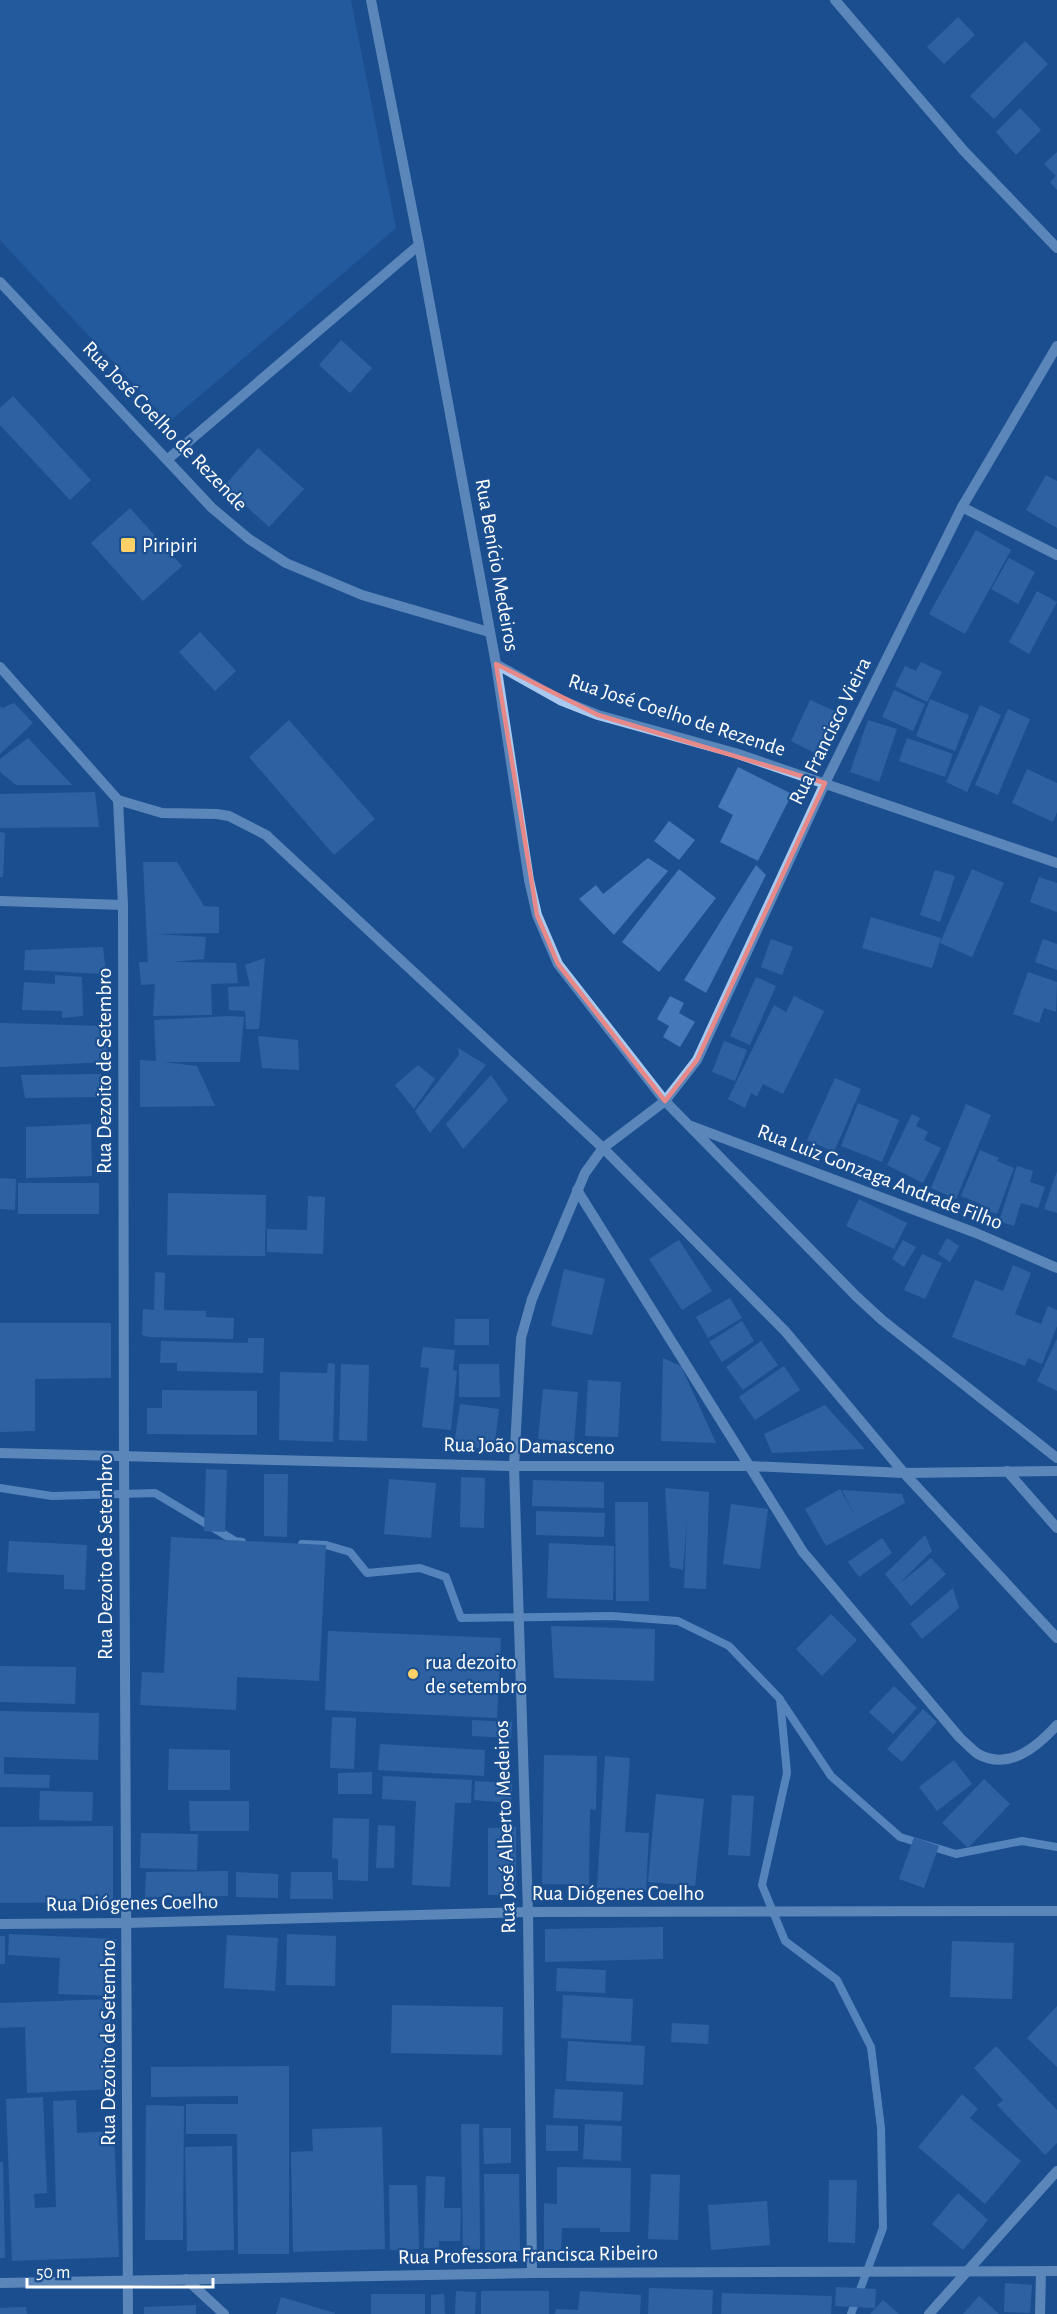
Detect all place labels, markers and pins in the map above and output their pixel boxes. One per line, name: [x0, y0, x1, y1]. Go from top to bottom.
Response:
place label: Piripiri: [142, 535, 198, 556]
marker: Piripiri: [119, 536, 137, 554]
place label: rua dezoito de setembro: [425, 1652, 527, 1697]
marker: rua dezoito de setembro: [406, 1667, 420, 1681]

